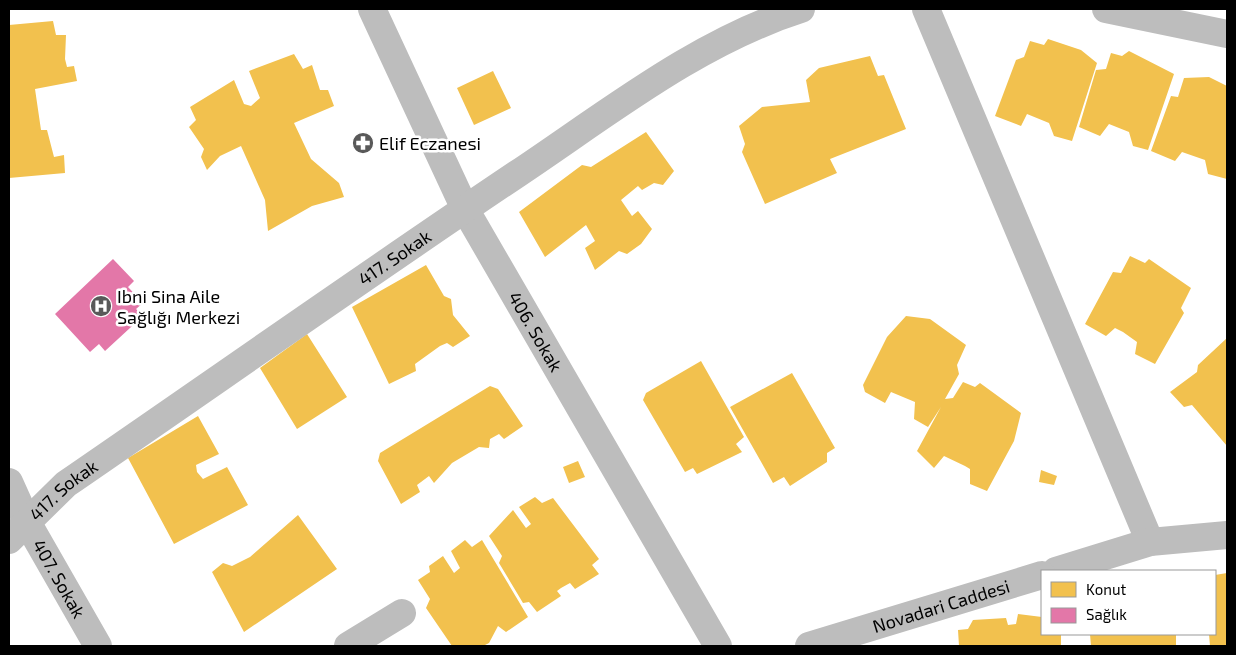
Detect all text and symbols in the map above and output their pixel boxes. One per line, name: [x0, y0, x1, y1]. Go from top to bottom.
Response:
pharmacy icon: Elif Eczanesi: [351, 131, 375, 155]
place label: Elif Eczanesi: [379, 132, 481, 154]
street label: 417. Sokak: [354, 225, 435, 290]
place label: Ibni Sina Aile Sağlığı Merkezi: [117, 285, 240, 328]
street label: 406. Sokak: [504, 287, 568, 375]
hospital icon: Ibni Sina Aile Sağlığı Merkezi: [89, 294, 113, 318]
street label: 417. Sokak: [24, 455, 102, 525]
street label: 407. Sokak: [28, 535, 91, 622]
legend: [1041, 570, 1216, 635]
street label: Novadari Caddesi: [870, 575, 1012, 637]
text: Konut: [1086, 580, 1126, 598]
text: Sağlık: [1086, 605, 1127, 623]

